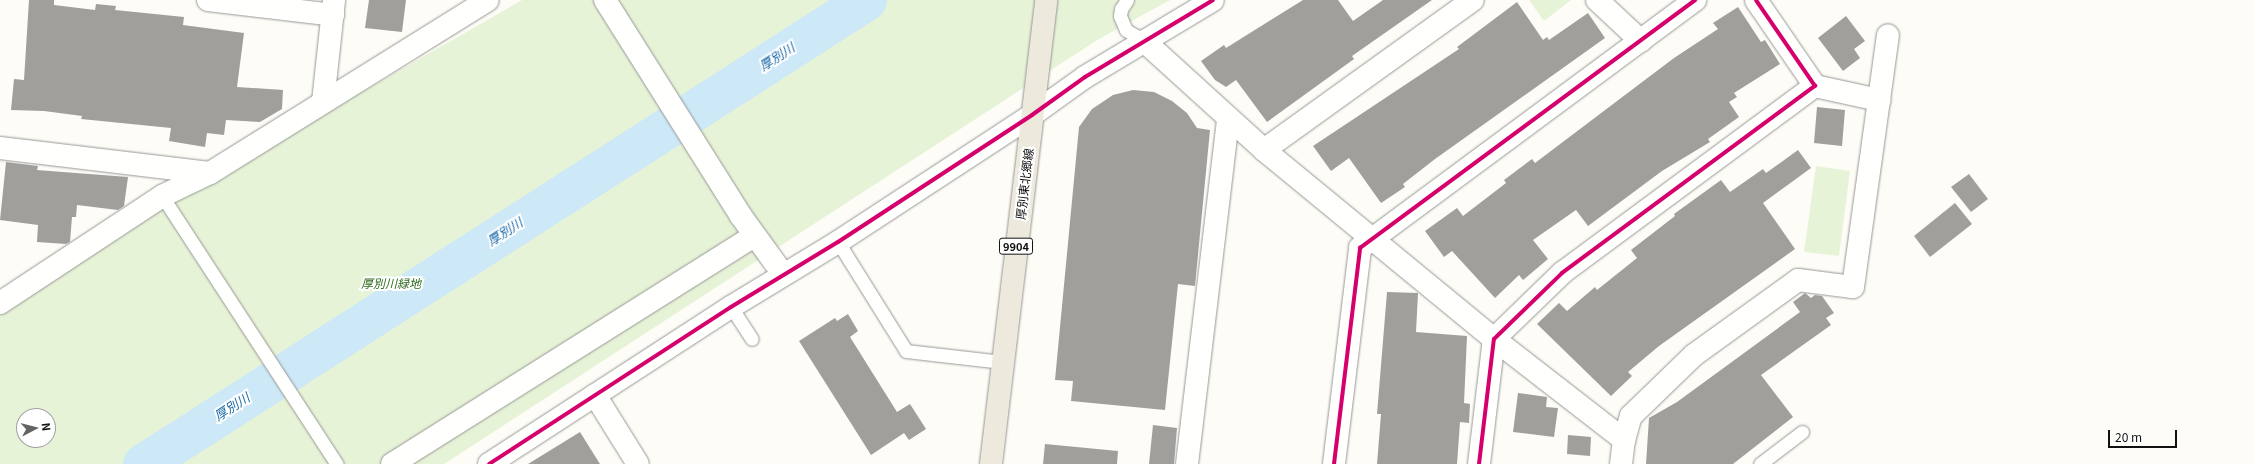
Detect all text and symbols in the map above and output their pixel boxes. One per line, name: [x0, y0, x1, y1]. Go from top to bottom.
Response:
water label: 厚別川: [756, 40, 798, 74]
street label: 厚別東北郷線: [1012, 147, 1036, 221]
water label: 厚別川: [484, 215, 526, 249]
road number: 9904: [999, 237, 1033, 255]
park label: 厚別川緑地: [361, 276, 421, 290]
water label: 厚別川: [211, 390, 253, 424]
north arrow: [16, 408, 56, 448]
text: N: [38, 422, 55, 432]
scale bar: [2110, 422, 2179, 448]
text: 20 m: [2115, 428, 2142, 445]

